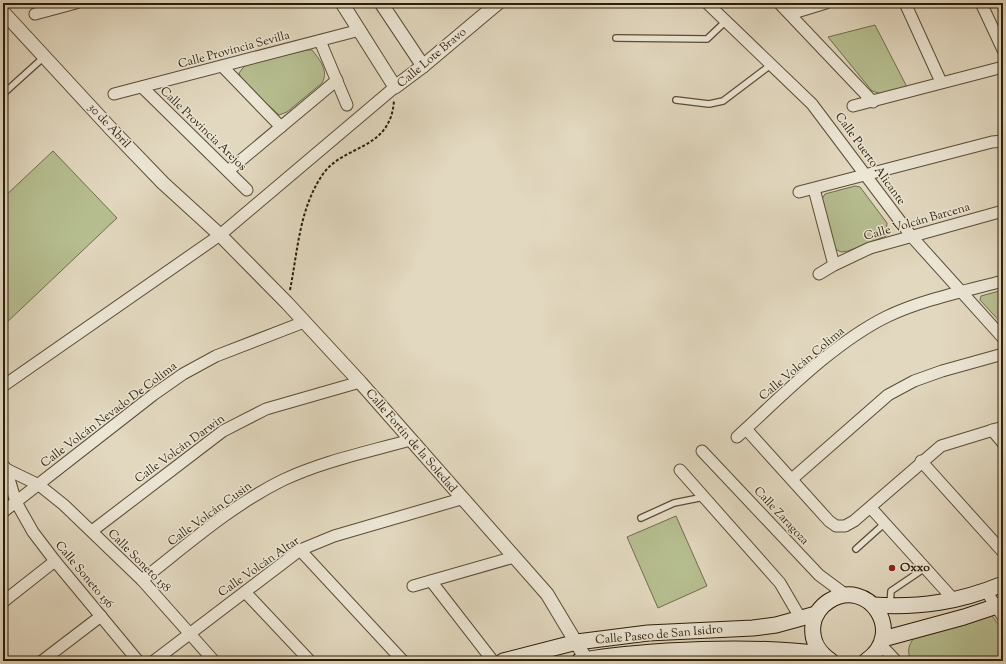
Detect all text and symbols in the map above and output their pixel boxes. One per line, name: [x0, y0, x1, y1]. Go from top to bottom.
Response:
street label: Calle Lote Bravo: [393, 23, 471, 92]
street label: Calle Provincia Sevilla: [176, 26, 292, 74]
street label: Calle Provincia Arejos: [155, 83, 251, 176]
street label: 30 de Abril: [83, 99, 135, 153]
street label: Calle Puerto Alicante: [830, 109, 910, 209]
street label: Calle Volcán Barcena: [862, 198, 973, 246]
street label: Calle Volcán Colima: [755, 323, 849, 405]
street label: Calle Volcán Nevado De Colima: [37, 357, 181, 472]
street label: Calle Fortín de la Soledad: [361, 385, 461, 497]
street label: Calle Volcán Darwin: [131, 410, 229, 488]
street label: Calle Volcán Cusin: [164, 477, 256, 551]
street label: Calle Zaragoza: [749, 483, 813, 550]
street label: Calle Soneto 158: [103, 525, 175, 597]
street label: Calle Volcán Altar: [215, 532, 304, 602]
street label: Calle Soneto 156: [50, 537, 118, 613]
place label: Oxxo: [900, 559, 930, 577]
marker: Oxxo: [887, 563, 897, 573]
street label: Calle Paseo de San Isidro: [594, 620, 724, 650]

